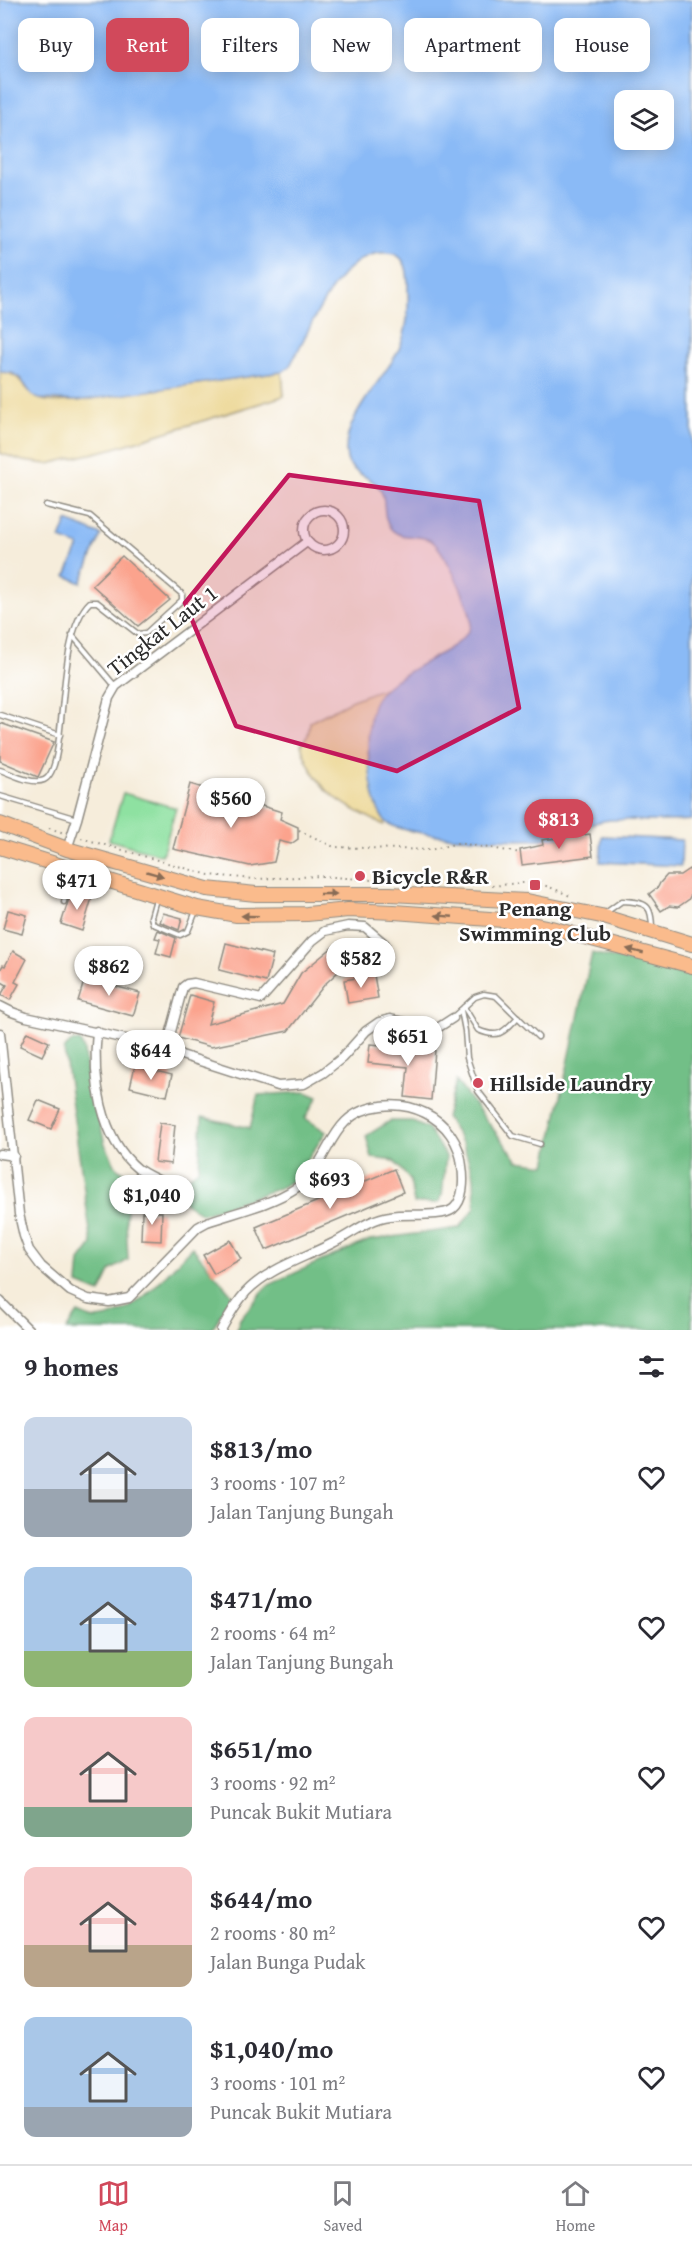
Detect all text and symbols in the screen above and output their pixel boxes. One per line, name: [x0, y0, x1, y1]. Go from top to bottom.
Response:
chip: Buy: [18, 18, 94, 72]
chip: Rent: [106, 18, 189, 72]
chip: Filters: [201, 18, 299, 72]
chip: New: [311, 18, 392, 72]
chip: Apartment: [404, 18, 542, 72]
chip: House: [554, 18, 650, 72]
map controls: [614, 90, 674, 150]
button: layers: [614, 90, 674, 150]
street label: Tingkat Laut 1: [100, 577, 224, 683]
pin: $560: [195, 778, 267, 829]
text: $560: [210, 783, 252, 812]
pin: $813: [523, 799, 595, 850]
text: $813: [538, 804, 580, 833]
pin: $471: [41, 860, 113, 911]
place label: Bicycle R&R: [372, 860, 489, 892]
text: $471: [56, 865, 98, 894]
marker: Bicycle R&R: [353, 869, 367, 883]
one-way arrow: [147, 870, 165, 879]
marker: Penang Swimming Club: [528, 878, 542, 892]
one-way arrow: [319, 889, 338, 899]
place label: Penang Swimming Club: [459, 892, 611, 949]
one-way arrow: [240, 911, 259, 920]
one-way arrow: [435, 911, 454, 921]
pin: $582: [325, 938, 397, 989]
text: $582: [340, 943, 382, 972]
pin: $862: [73, 946, 145, 997]
one-way arrow: [626, 946, 644, 955]
text: $862: [88, 951, 130, 980]
pin: $651: [372, 1016, 444, 1067]
text: $651: [387, 1021, 429, 1050]
pin: $644: [115, 1030, 187, 1081]
text: $644: [130, 1035, 172, 1064]
place label: Hillside Laundry: [490, 1067, 653, 1099]
marker: Hillside Laundry: [471, 1076, 485, 1090]
pin: $693: [294, 1159, 366, 1210]
text: $693: [309, 1164, 351, 1193]
pin: $1,040: [103, 1175, 201, 1226]
text: $1,040: [123, 1180, 181, 1209]
text: 9 homes: [24, 1347, 119, 1386]
icon: filters: [635, 1350, 668, 1383]
text: $813/mo: [210, 1429, 312, 1468]
icon: home: [72, 1441, 144, 1513]
icon: heart: [635, 1461, 668, 1494]
text: 3 rooms · 107 m²: [210, 1468, 345, 1497]
text: Jalan Tanjung Bungah: [210, 1497, 393, 1526]
text: $471/mo: [210, 1579, 312, 1618]
icon: home: [72, 1591, 144, 1663]
icon: heart: [635, 1611, 668, 1644]
text: 2 rooms · 64 m²: [210, 1618, 336, 1647]
text: Jalan Tanjung Bungah: [210, 1647, 393, 1676]
text: $651/mo: [210, 1729, 312, 1768]
icon: home: [72, 1741, 144, 1813]
icon: heart: [635, 1761, 668, 1794]
text: 3 rooms · 92 m²: [210, 1768, 336, 1797]
text: Puncak Bukit Mutiara: [210, 1797, 392, 1826]
text: $644/mo: [210, 1879, 312, 1918]
icon: home: [72, 1891, 144, 1963]
icon: heart: [635, 1911, 668, 1944]
text: 2 rooms · 80 m²: [210, 1918, 336, 1947]
text: Jalan Bunga Pudak: [210, 1947, 366, 1976]
text: $1,040/mo: [210, 2029, 333, 2068]
icon: home: [72, 2041, 144, 2113]
icon: heart: [635, 2061, 668, 2094]
text: 3 rooms · 101 m²: [210, 2068, 345, 2097]
text: Puncak Bukit Mutiara: [210, 2097, 392, 2126]
tab: Map: [97, 2177, 130, 2237]
tab: Saved: [323, 2177, 362, 2237]
tab: Home: [556, 2177, 595, 2237]

